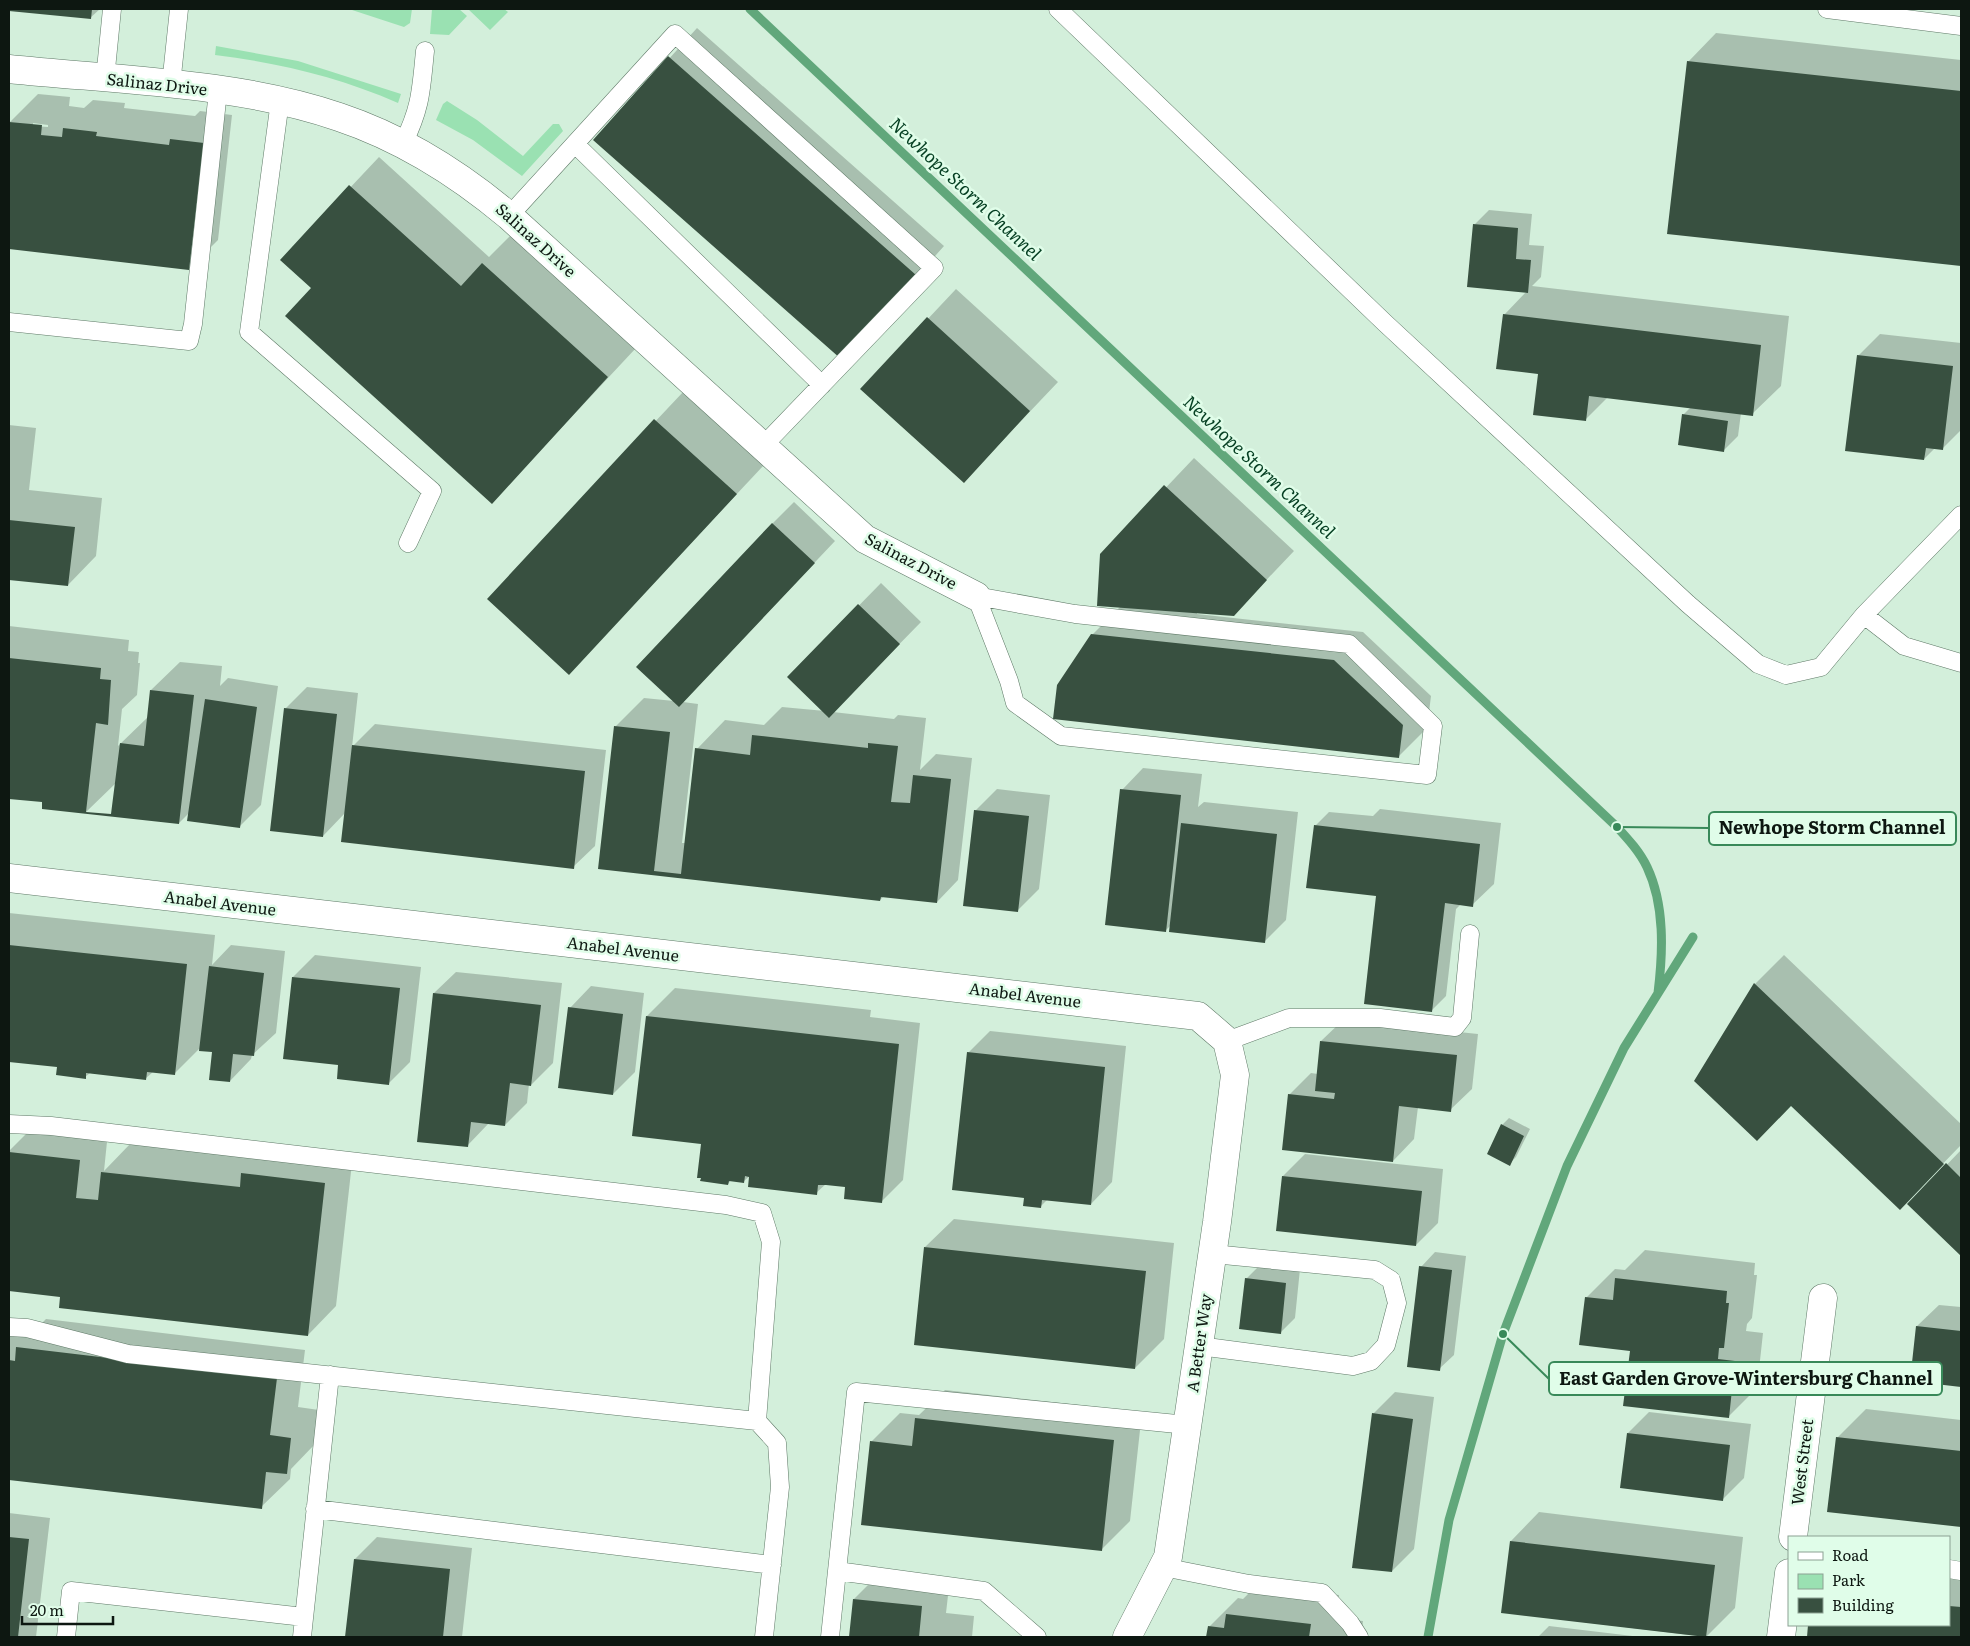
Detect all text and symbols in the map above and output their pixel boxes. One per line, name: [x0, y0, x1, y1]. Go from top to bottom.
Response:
street label: Salinaz Drive: [106, 66, 209, 100]
water label: Newhope Storm Channel: [884, 110, 1049, 266]
street label: Salinaz Drive: [491, 197, 582, 282]
water label: Newhope Storm Channel: [1178, 388, 1343, 544]
street label: Salinaz Drive: [861, 526, 962, 594]
callout: Newhope Storm Channel: [1709, 812, 1956, 845]
text: Newhope Storm Channel: [1718, 813, 1946, 840]
street label: Anabel Avenue: [163, 883, 278, 921]
street label: Anabel Avenue: [566, 929, 681, 967]
street label: Anabel Avenue: [968, 975, 1083, 1013]
street label: A Better Way: [1179, 1291, 1217, 1394]
callout: East Garden Grove-Wintersburg Channel: [1549, 1362, 1942, 1395]
text: East Garden Grove-Wintersburg Channel: [1559, 1364, 1933, 1391]
street label: West Street: [1784, 1417, 1818, 1506]
legend: [1788, 1536, 1950, 1626]
text: Road: [1832, 1543, 1868, 1566]
text: Park: [1832, 1568, 1866, 1591]
text: Building: [1832, 1593, 1894, 1616]
scale bar: [22, 1594, 114, 1626]
text: 20 m: [30, 1598, 64, 1621]

